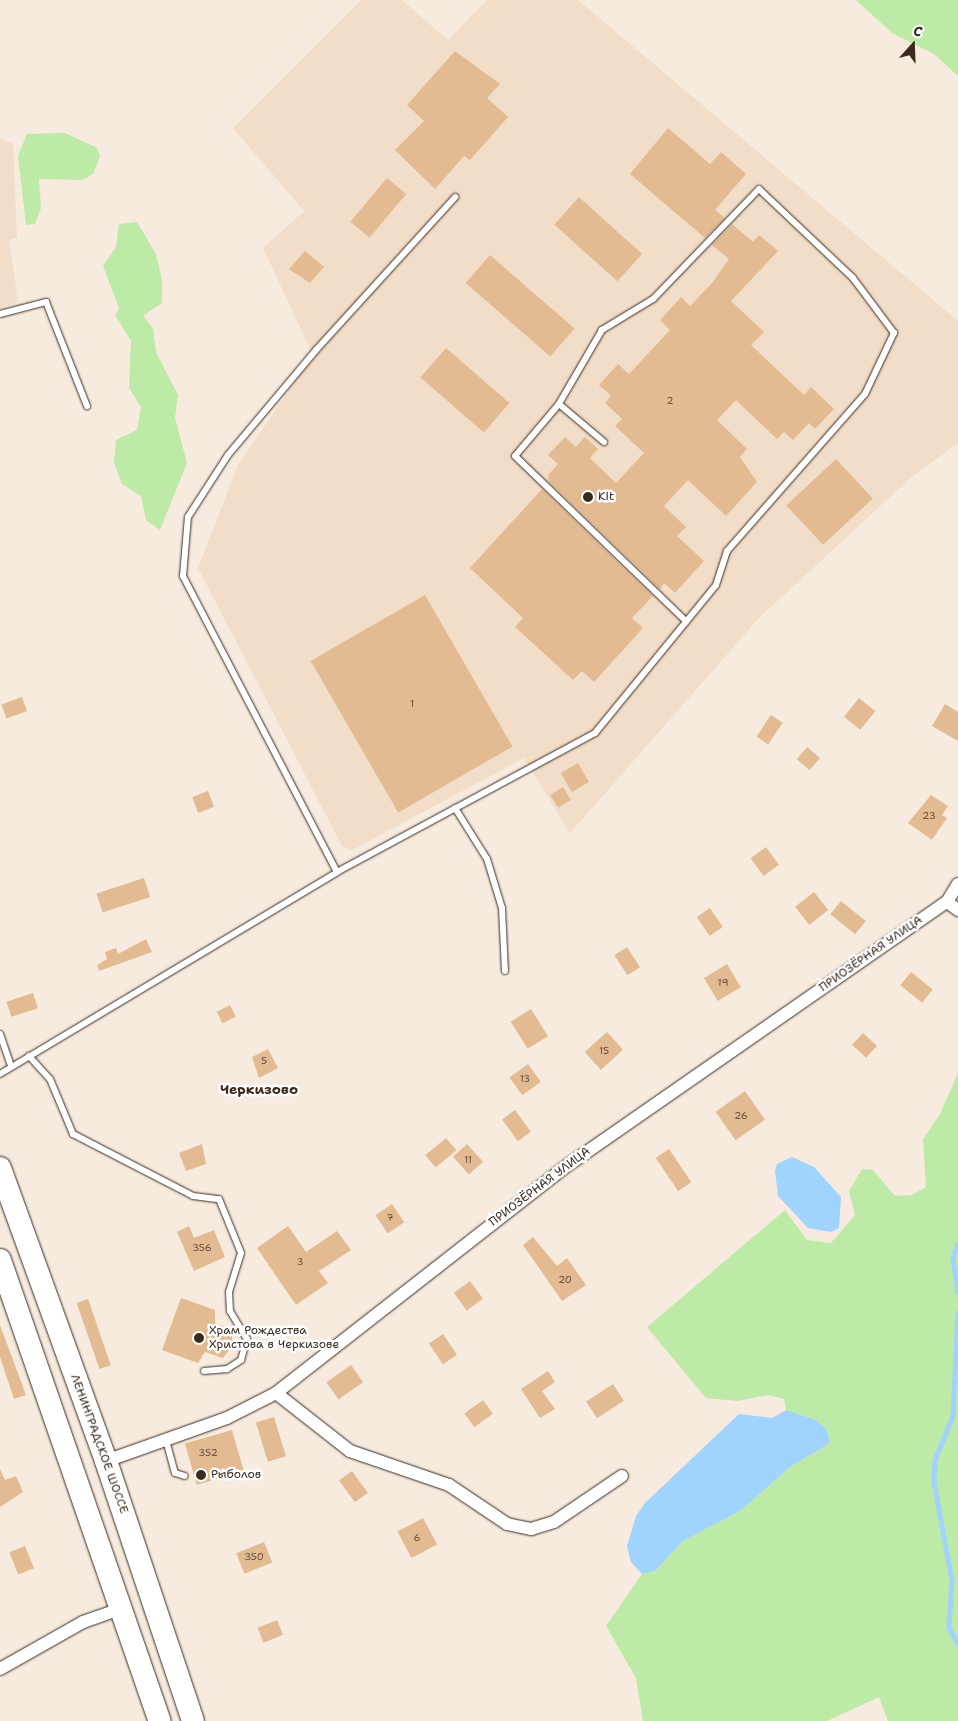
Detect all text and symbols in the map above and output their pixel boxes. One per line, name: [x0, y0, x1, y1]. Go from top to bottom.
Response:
north arrow: [888, 20, 938, 70]
text: С: [911, 21, 925, 41]
house number: 2: [667, 395, 673, 407]
place label: Kit: [598, 490, 614, 504]
marker: Kit: [582, 491, 594, 503]
house number: 1: [410, 698, 414, 710]
house number: 23: [922, 810, 936, 822]
street label: ПРИОЗЁРНАЯ УЛИЦА: [817, 913, 925, 995]
house number: 19: [718, 977, 728, 989]
house number: 15: [599, 1045, 609, 1057]
house number: 5: [261, 1055, 267, 1067]
house number: 13: [520, 1073, 530, 1085]
district label: Черкизово: [220, 1081, 298, 1097]
house number: 26: [734, 1110, 748, 1122]
street label: ПРИОЗЁРНАЯ УЛИЦА: [487, 1144, 593, 1230]
house number: 11: [464, 1154, 472, 1166]
house number: 7: [387, 1212, 393, 1224]
house number: 356: [192, 1242, 212, 1254]
house number: 3: [297, 1256, 303, 1268]
house number: 20: [558, 1274, 572, 1286]
place label: Храм Рождества Христова в Черкизове: [209, 1324, 339, 1352]
marker: Храм Рождества Христова в Черкизове: [193, 1332, 205, 1344]
street label: ЛЕНИНГРАДСКОЕ ШОССЕ: [67, 1372, 131, 1516]
house number: 352: [198, 1447, 218, 1459]
place label: Рыболов: [211, 1468, 261, 1482]
marker: Рыболов: [195, 1469, 207, 1481]
house number: 6: [414, 1532, 420, 1544]
house number: 350: [244, 1551, 264, 1563]

